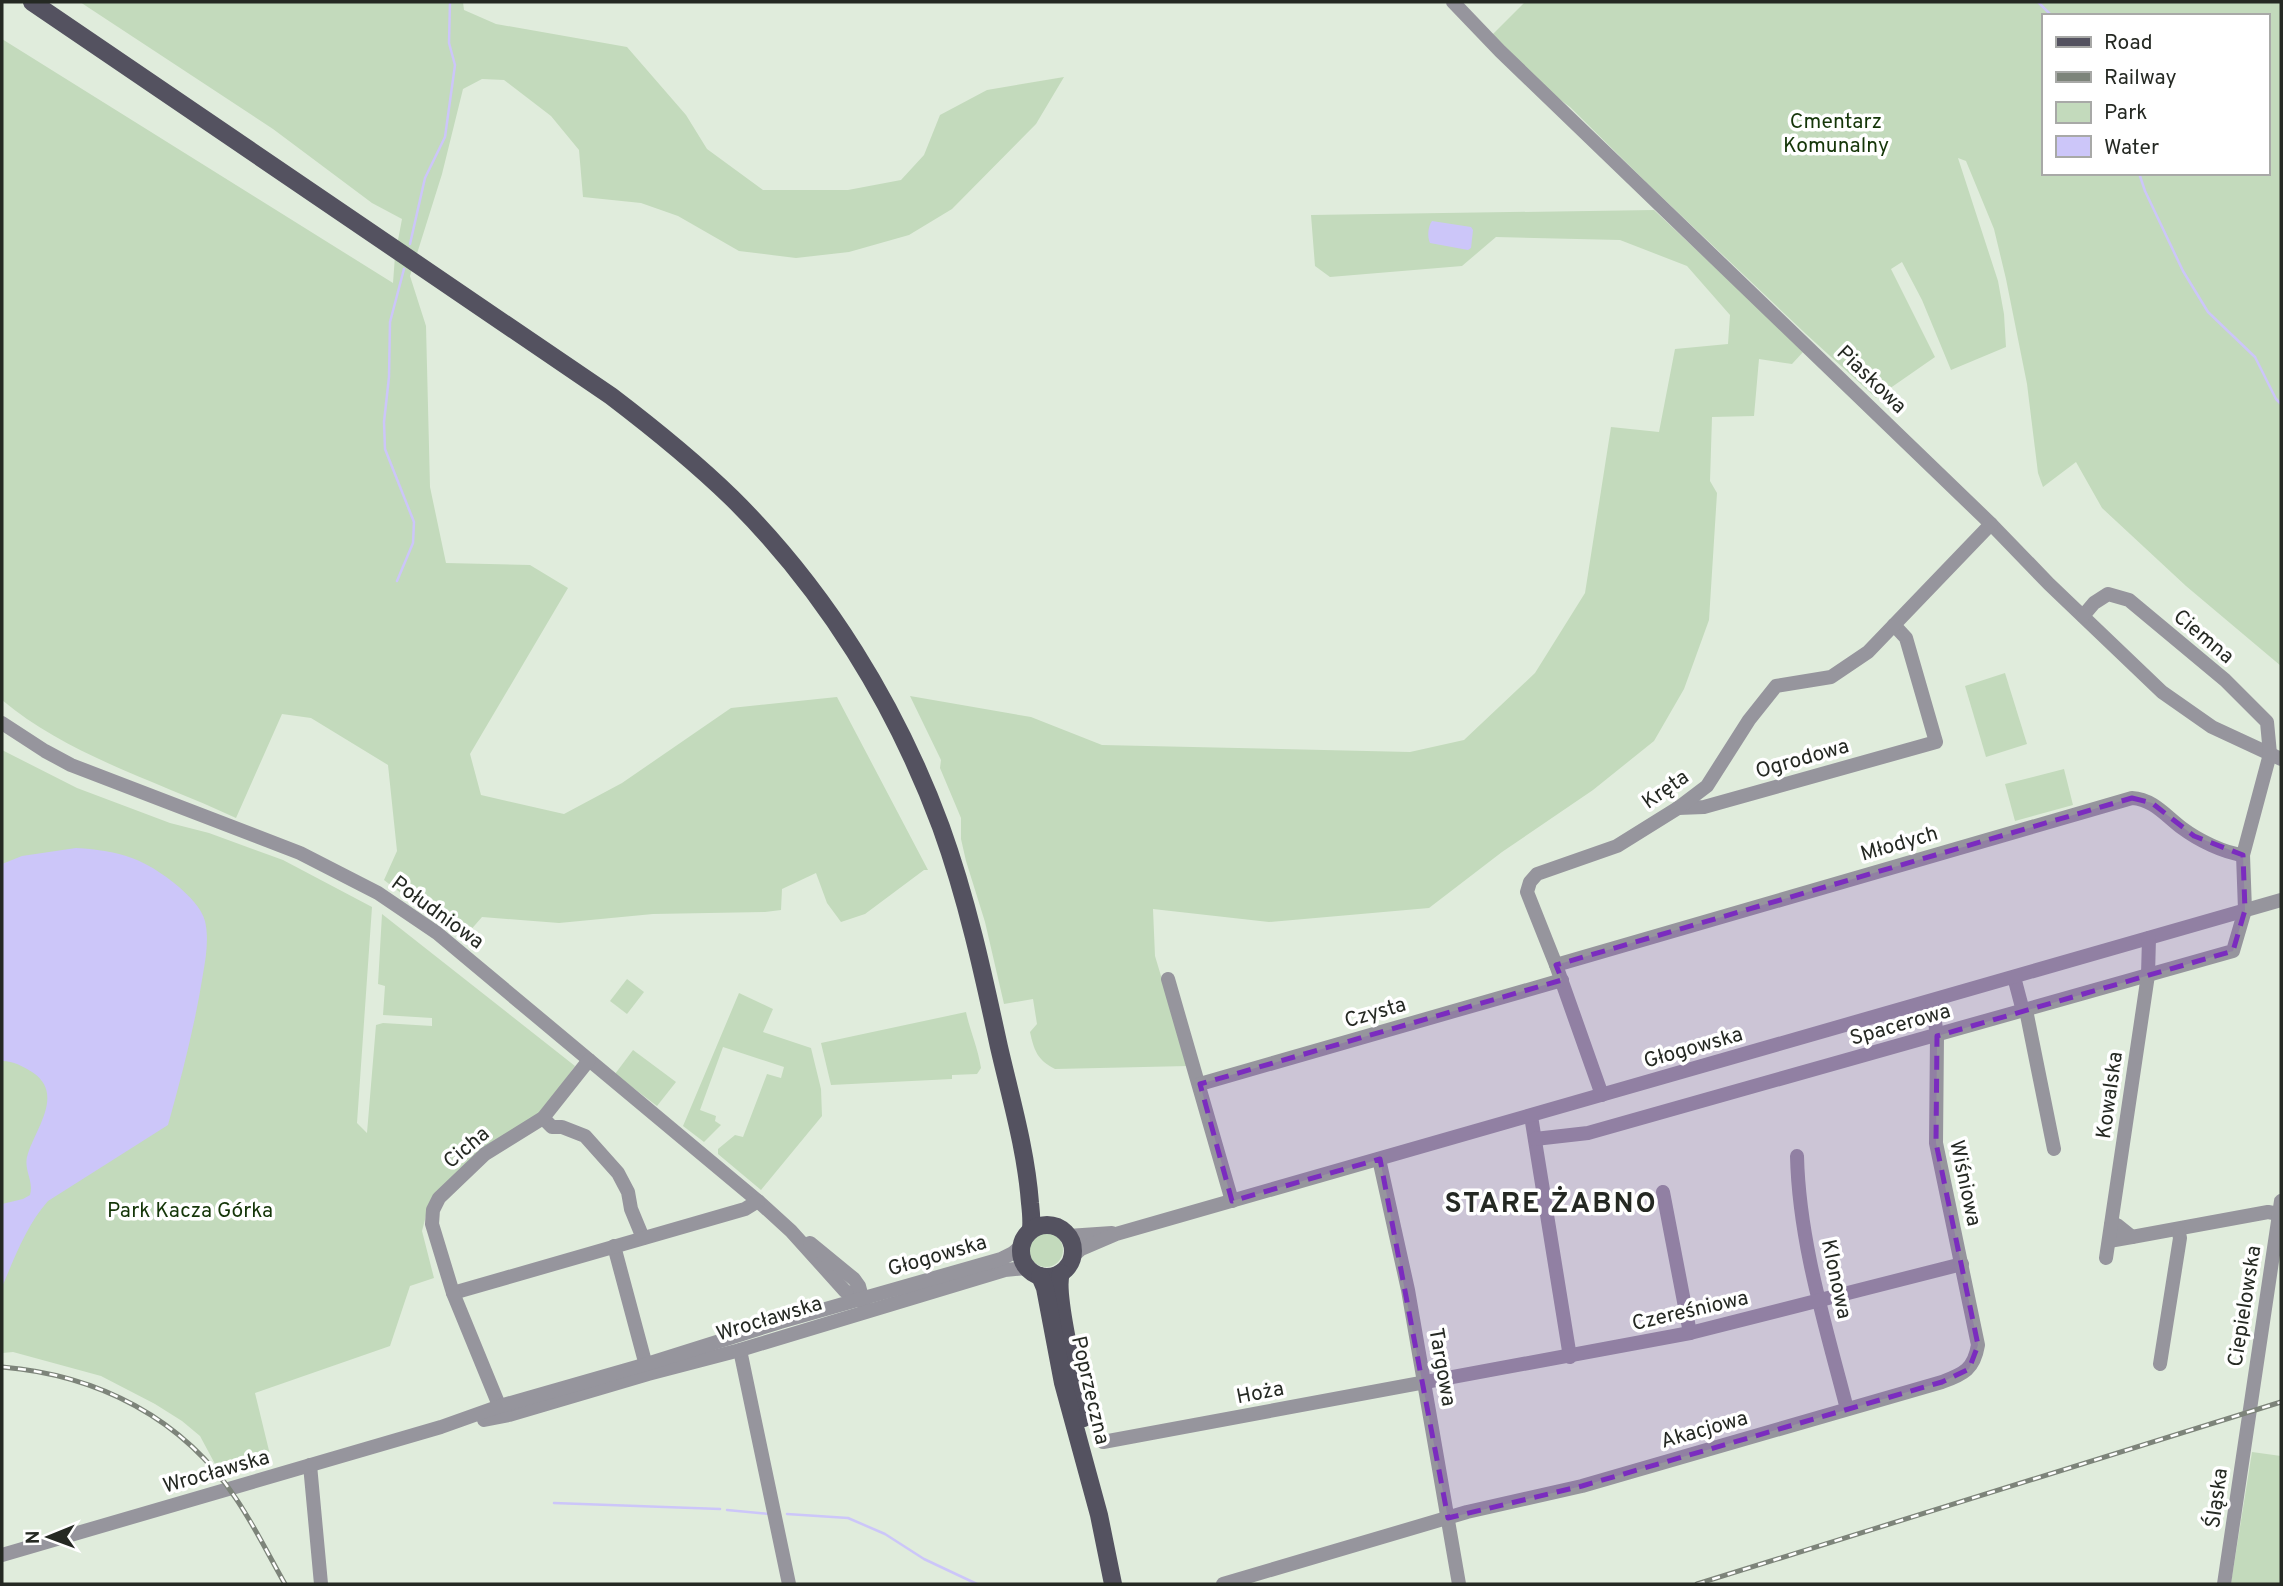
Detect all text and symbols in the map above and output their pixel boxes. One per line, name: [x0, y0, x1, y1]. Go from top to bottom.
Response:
legend: [2042, 14, 2269, 175]
text: Road: [2104, 30, 2153, 57]
text: Railway: [2104, 65, 2177, 92]
text: Park: [2104, 100, 2147, 127]
park label: Cmentarz Komunalny: [1783, 109, 1889, 160]
text: Water: [2104, 135, 2159, 162]
street label: Piaskowa: [1830, 340, 1912, 420]
street label: Ciemna: [2167, 604, 2239, 670]
street label: Ogrodowa: [1753, 733, 1852, 786]
street label: Kręta: [1637, 764, 1695, 816]
street label: Młodych: [1857, 820, 1941, 868]
street label: Południowa: [385, 870, 489, 956]
street label: Czysta: [1341, 992, 1409, 1035]
street label: Spacerowa: [1847, 998, 1954, 1053]
street label: Głogowska: [1641, 1021, 1746, 1075]
street label: Kowalska: [2091, 1050, 2130, 1141]
street label: Cicha: [438, 1121, 496, 1175]
street label: Wiśniowa: [1942, 1138, 1987, 1229]
district label: STARE ŻABNO: [1444, 1185, 1658, 1223]
park label: Park Kacza Górka: [107, 1198, 273, 1225]
street label: Głogowska: [885, 1229, 990, 1283]
street label: Klonowa: [1814, 1237, 1857, 1321]
street label: Ciepielowska: [2223, 1244, 2268, 1369]
street label: Czereśniowa: [1630, 1285, 1751, 1338]
street label: Wrocławska: [713, 1291, 826, 1348]
street label: Targowa: [1421, 1326, 1462, 1408]
street label: Poprzeczna: [1064, 1333, 1115, 1447]
street label: Hoża: [1234, 1376, 1286, 1411]
street label: Akacjowa: [1658, 1405, 1751, 1456]
street label: Wrocławska: [160, 1444, 273, 1501]
street label: Śląska: [2199, 1466, 2235, 1530]
north arrow: [14, 1502, 84, 1572]
text: N: [22, 1530, 46, 1544]

